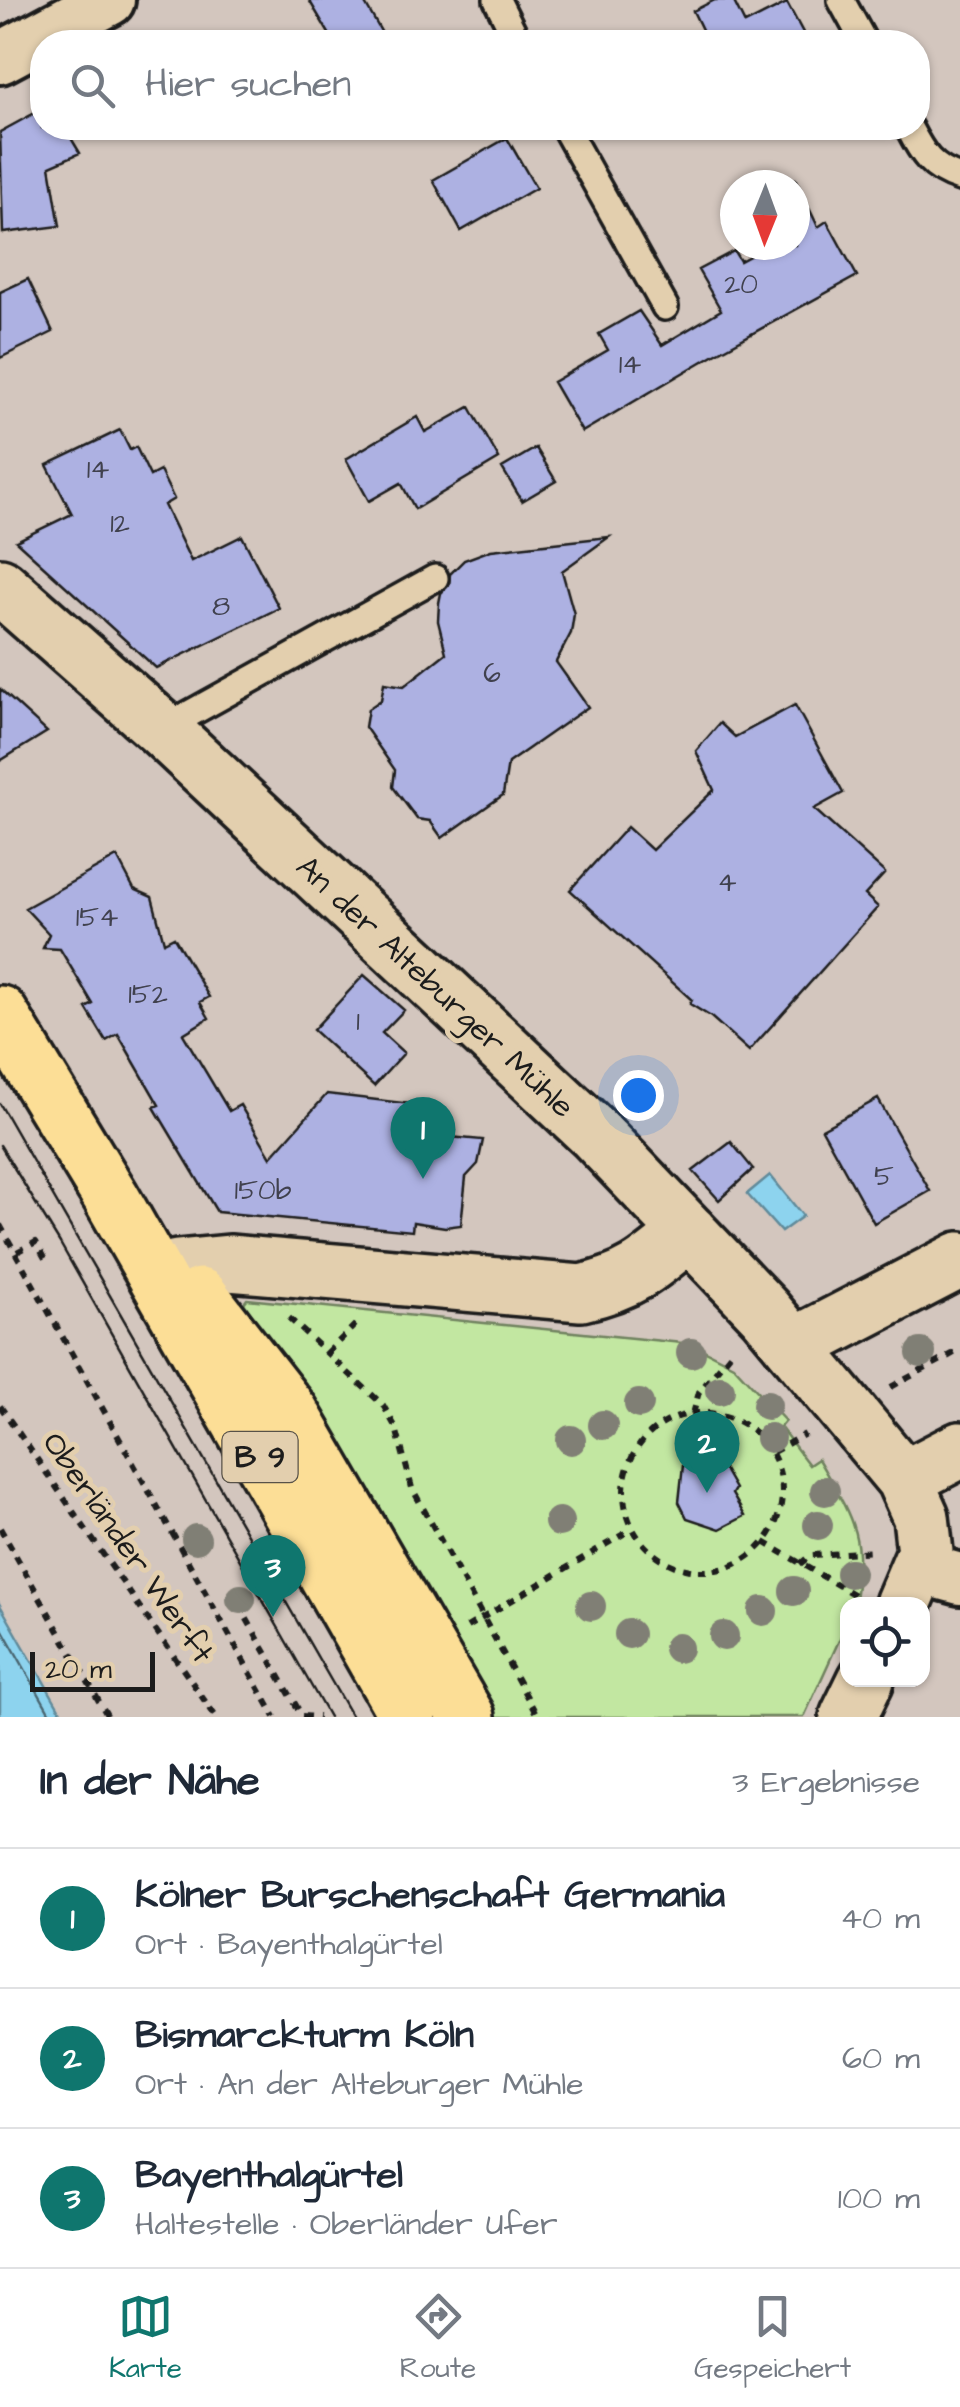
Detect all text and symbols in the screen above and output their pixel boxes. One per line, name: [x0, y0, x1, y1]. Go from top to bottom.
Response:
search box: [30, 30, 930, 140]
icon: search: [65, 58, 120, 113]
text: Hier suchen: [145, 59, 351, 111]
north arrow: [720, 170, 810, 260]
house number: 20: [724, 265, 758, 304]
house number: 14: [619, 345, 641, 384]
house number: 14: [87, 450, 109, 489]
house number: 12: [110, 504, 130, 543]
house number: 8: [212, 587, 230, 626]
house number: 6: [483, 654, 501, 693]
street label: An der Alteburger Mühle: [286, 846, 584, 1128]
house number: 4: [717, 863, 737, 902]
house number: 154: [76, 898, 118, 937]
house number: 152: [128, 975, 168, 1014]
house number: 1: [356, 1002, 360, 1041]
your location: [613, 1070, 664, 1121]
pin: 1: [390, 1096, 456, 1179]
house number: 5: [874, 1157, 894, 1196]
house number: 150b: [235, 1171, 292, 1210]
pin: 2: [674, 1410, 740, 1493]
street label: Oberländer Werft: [31, 1423, 224, 1673]
road number: B 9: [222, 1432, 298, 1482]
pin: 3: [240, 1534, 306, 1617]
map controls: [840, 1597, 930, 1687]
button: locate: [840, 1597, 930, 1687]
scale bar: [30, 1647, 155, 1692]
text: 20 m: [45, 1650, 112, 1689]
text: In der Nähe: [40, 1753, 260, 1811]
text: 3 Ergebnisse: [732, 1760, 920, 1805]
text: Kölner Burschenschaft Germania: [135, 1870, 725, 1922]
text: 1: [70, 1896, 75, 1941]
text: 40 m: [840, 1896, 920, 1941]
text: Ort · Bayenthalgürtel: [135, 1922, 443, 1967]
text: Bismarckturm Köln: [135, 2010, 474, 2062]
text: 2: [63, 2036, 82, 2081]
text: 60 m: [842, 2036, 920, 2081]
text: Ort · An der Alteburger Mühle: [135, 2062, 584, 2107]
text: Bayenthalgürtel: [135, 2150, 403, 2202]
text: 3: [64, 2176, 81, 2221]
text: 100 m: [838, 2176, 920, 2221]
text: Haltestelle · Oberländer Ufer: [135, 2202, 558, 2247]
tab: Karte: [109, 2289, 182, 2388]
tab: Route: [400, 2289, 476, 2388]
tab: Gespeichert: [694, 2289, 851, 2388]

